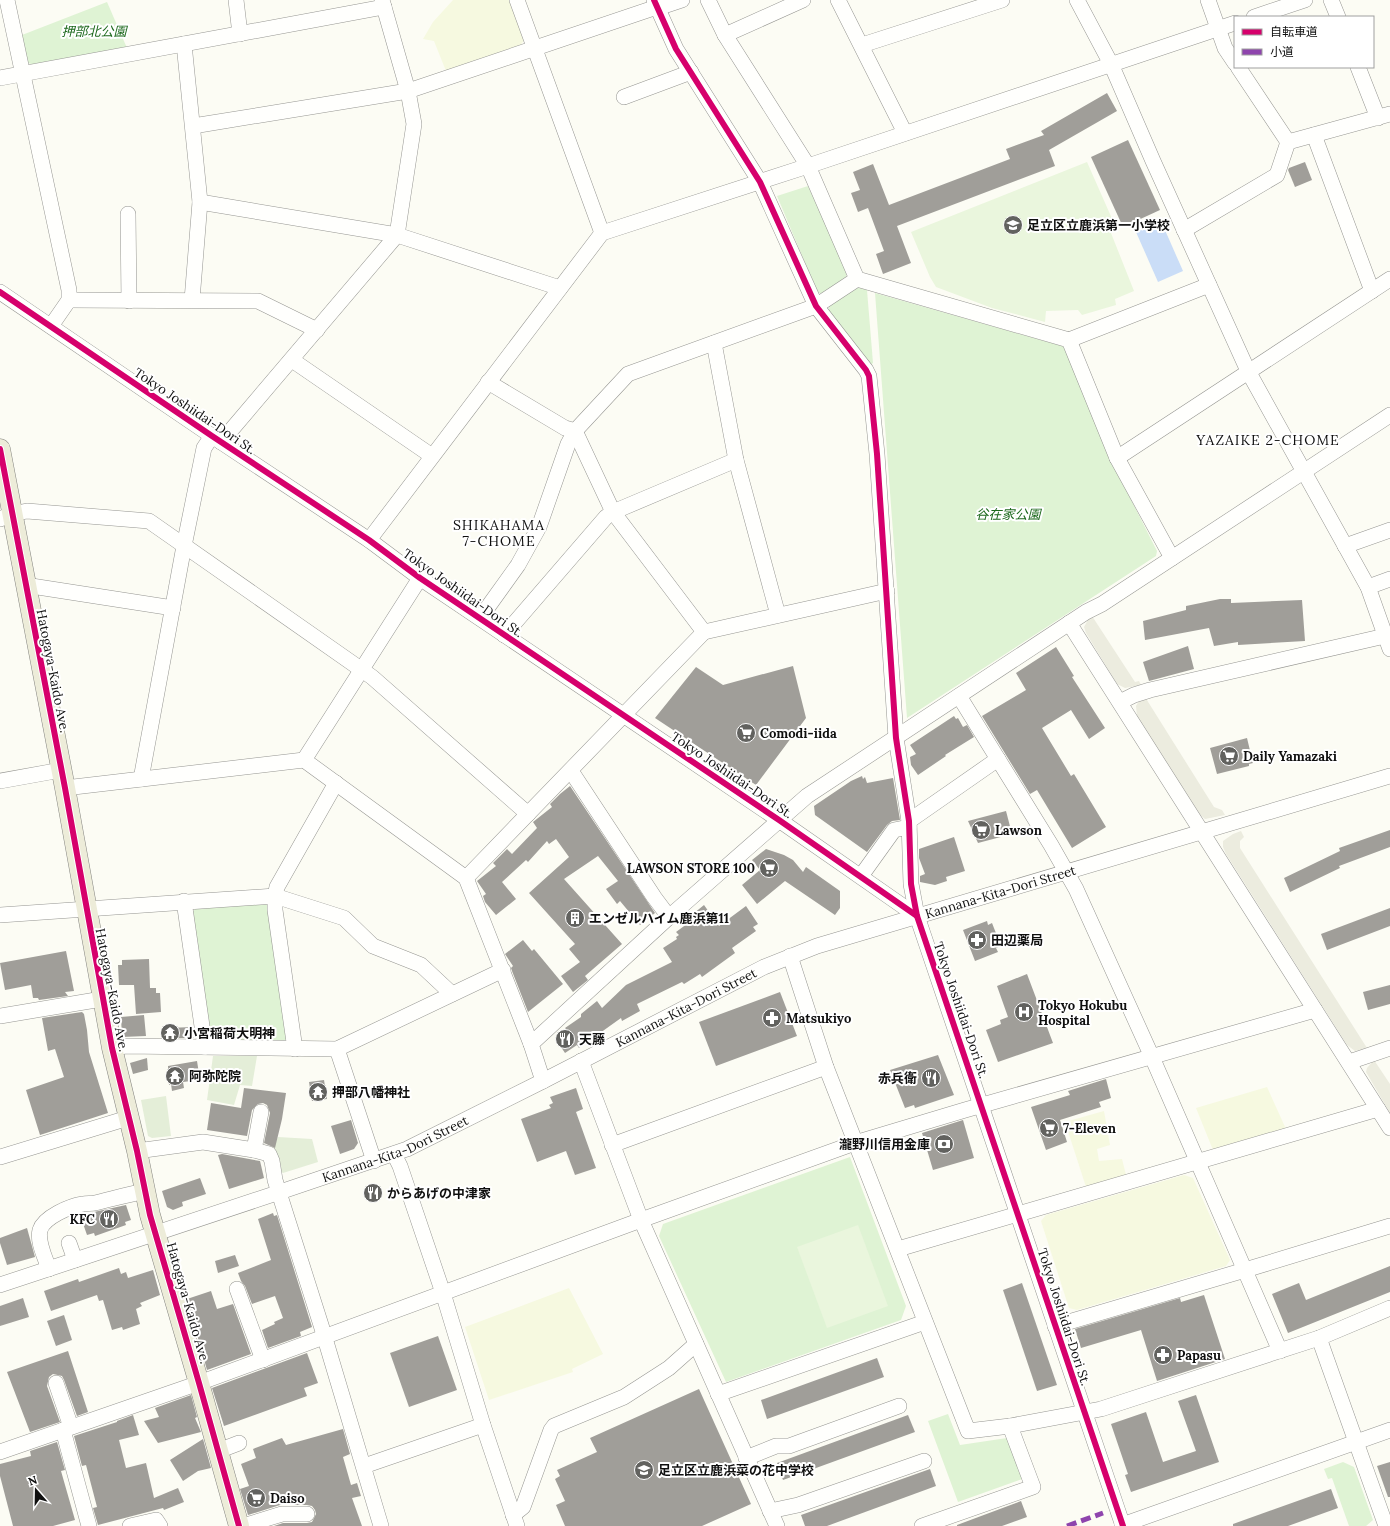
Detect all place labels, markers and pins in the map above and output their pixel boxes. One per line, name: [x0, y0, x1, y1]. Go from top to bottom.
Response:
school or university icon: 足立区立鹿浜第一小学校: [1002, 214, 1024, 236]
place label: 足立区立鹿浜第一小学校: [1027, 217, 1170, 234]
supermarket icon: Comodi-iida: [735, 722, 757, 744]
place label: Comodi-iida: [760, 725, 837, 742]
supermarket icon: Daily Yamazaki: [1218, 745, 1240, 767]
place label: Daily Yamazaki: [1243, 748, 1337, 765]
supermarket icon: Lawson: [970, 819, 992, 841]
place label: Lawson: [995, 822, 1043, 839]
supermarket icon: LAWSON STORE 100: [758, 857, 780, 879]
place label: LAWSON STORE 100: [627, 860, 755, 877]
building icon: エンゼルハイム鹿浜第11: [564, 907, 586, 929]
place label: エンゼルハイム鹿浜第11: [589, 910, 729, 927]
pharmacy icon: 田辺薬局: [966, 929, 988, 951]
place label: 田辺薬局: [991, 932, 1043, 949]
place label: Tokyo Hokubu Hospital: [1038, 997, 1127, 1029]
hospital icon: Tokyo Hokubu Hospital: [1013, 1001, 1035, 1023]
pharmacy icon: Matsukiyo: [761, 1007, 783, 1029]
place label: Matsukiyo: [786, 1010, 851, 1027]
temple icon: 小宮稲荷大明神: [159, 1022, 181, 1044]
place label: 小宮稲荷大明神: [184, 1025, 275, 1042]
restaurant icon: 天藤: [554, 1028, 576, 1050]
place label: 天藤: [579, 1031, 605, 1048]
temple icon: 阿弥陀院: [164, 1065, 186, 1087]
restaurant icon: 赤兵衛: [920, 1067, 942, 1089]
place label: 阿弥陀院: [189, 1068, 241, 1085]
place label: 赤兵衛: [878, 1070, 917, 1087]
temple icon: 押部八幡神社: [307, 1081, 329, 1103]
place label: 押部八幡神社: [332, 1084, 410, 1101]
supermarket icon: 7-Eleven: [1038, 1117, 1060, 1139]
place label: 7-Eleven: [1063, 1120, 1117, 1137]
bank icon: 瀧野川信用金庫: [933, 1133, 955, 1155]
place label: 瀧野川信用金庫: [839, 1136, 930, 1153]
restaurant icon: からあげの中津家: [362, 1182, 384, 1204]
place label: からあげの中津家: [387, 1185, 491, 1202]
restaurant icon: KFC: [98, 1208, 120, 1230]
place label: KFC: [69, 1211, 95, 1228]
pharmacy icon: Papasu: [1152, 1344, 1174, 1366]
place label: Papasu: [1177, 1347, 1221, 1364]
school or university icon: 足立区立鹿浜菜の花中学校: [633, 1459, 655, 1481]
place label: 足立区立鹿浜菜の花中学校: [658, 1462, 814, 1479]
supermarket icon: Daiso: [245, 1487, 267, 1509]
place label: Daiso: [270, 1490, 305, 1507]

